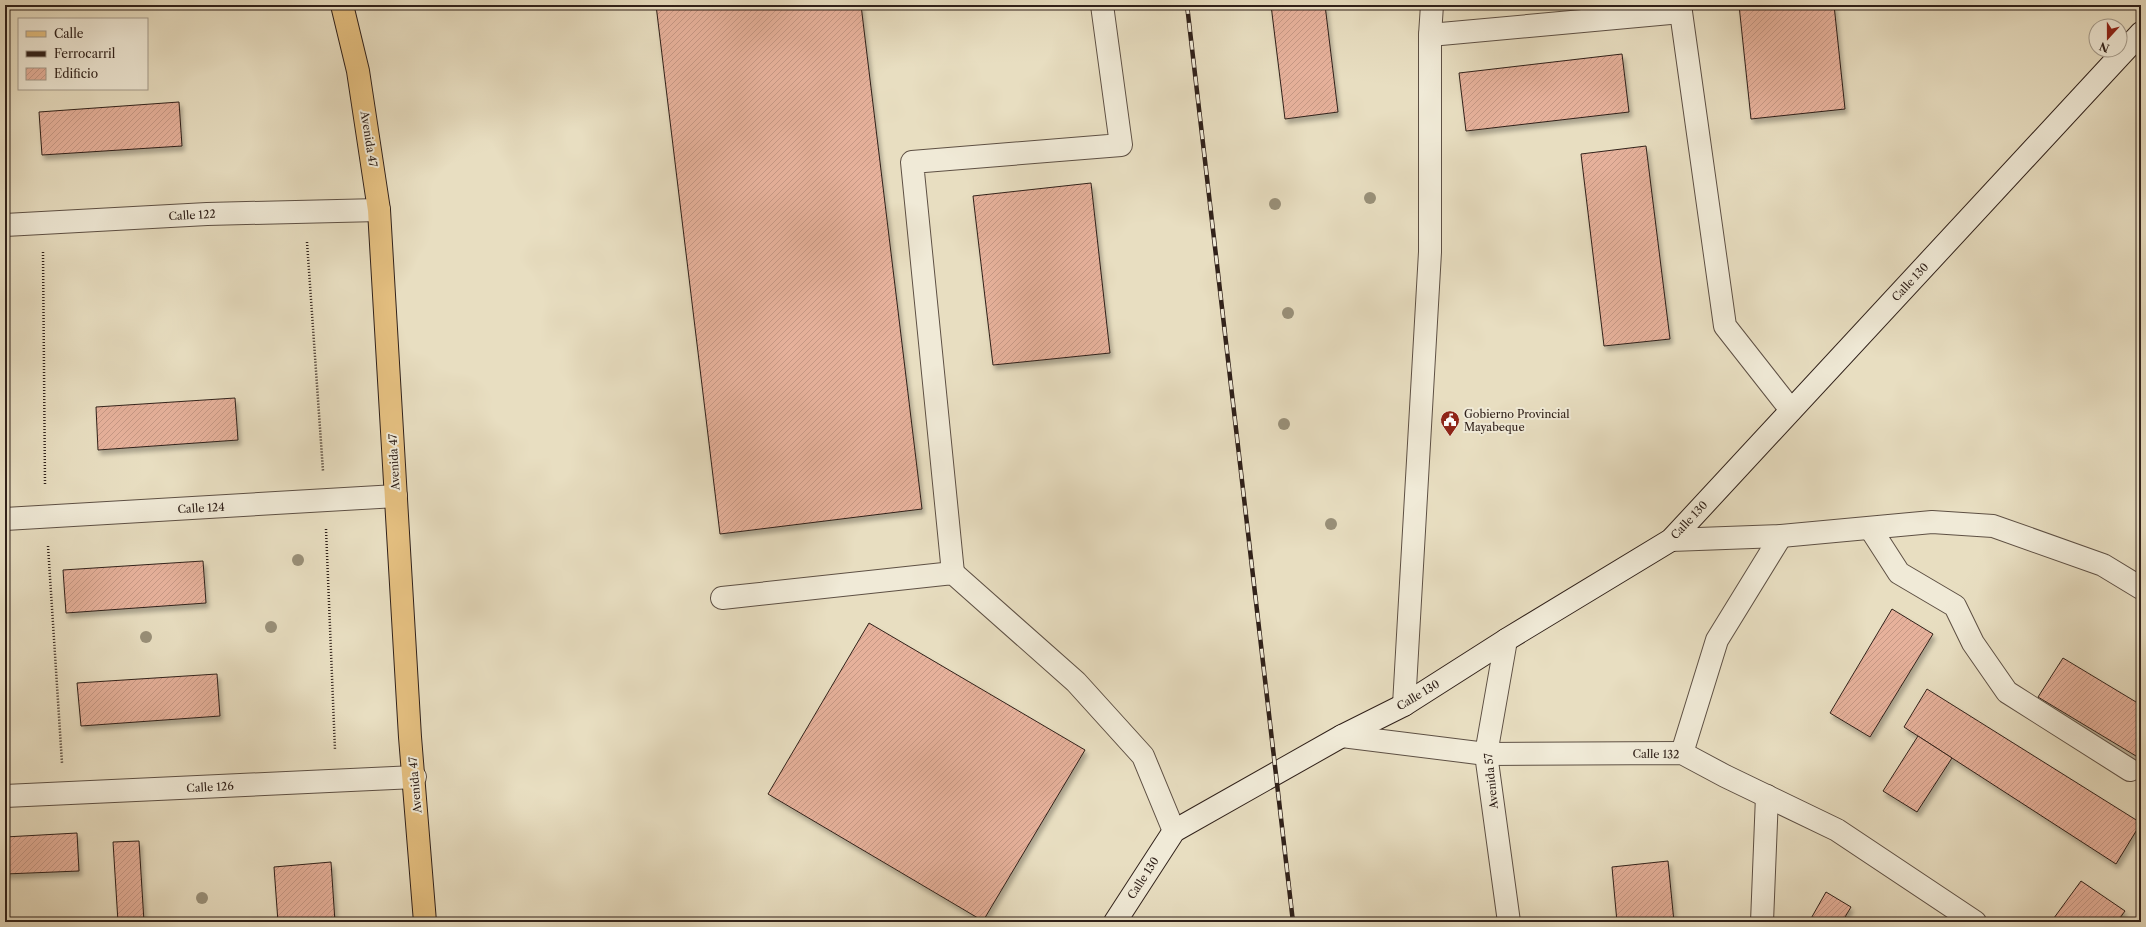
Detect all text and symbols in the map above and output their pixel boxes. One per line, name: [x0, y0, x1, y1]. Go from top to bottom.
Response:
legend: [18, 18, 148, 90]
north arrow: [2088, 18, 2128, 58]
text: Calle: [54, 26, 84, 41]
text: N: [2097, 39, 2111, 56]
text: Ferrocarril: [54, 46, 116, 61]
text: Edificio: [54, 66, 98, 81]
street label: Avenida 47: [358, 109, 380, 169]
street label: Calle 122: [168, 207, 216, 223]
street label: Calle 130: [1889, 260, 1931, 304]
place label: Gobierno Provincial Mayabeque: [1464, 407, 1570, 434]
public building icon: Gobierno Provincial Mayabeque: [1439, 409, 1461, 437]
street label: Avenida 47: [385, 433, 403, 492]
street label: Calle 130: [1668, 498, 1710, 542]
street label: Calle 124: [177, 500, 225, 516]
street label: Calle 130: [1394, 677, 1442, 713]
street label: Calle 132: [1632, 747, 1680, 761]
street label: Avenida 57: [1481, 752, 1501, 811]
street label: Avenida 47: [406, 756, 425, 815]
street label: Calle 126: [186, 779, 235, 795]
street label: Calle 130: [1124, 854, 1162, 902]

